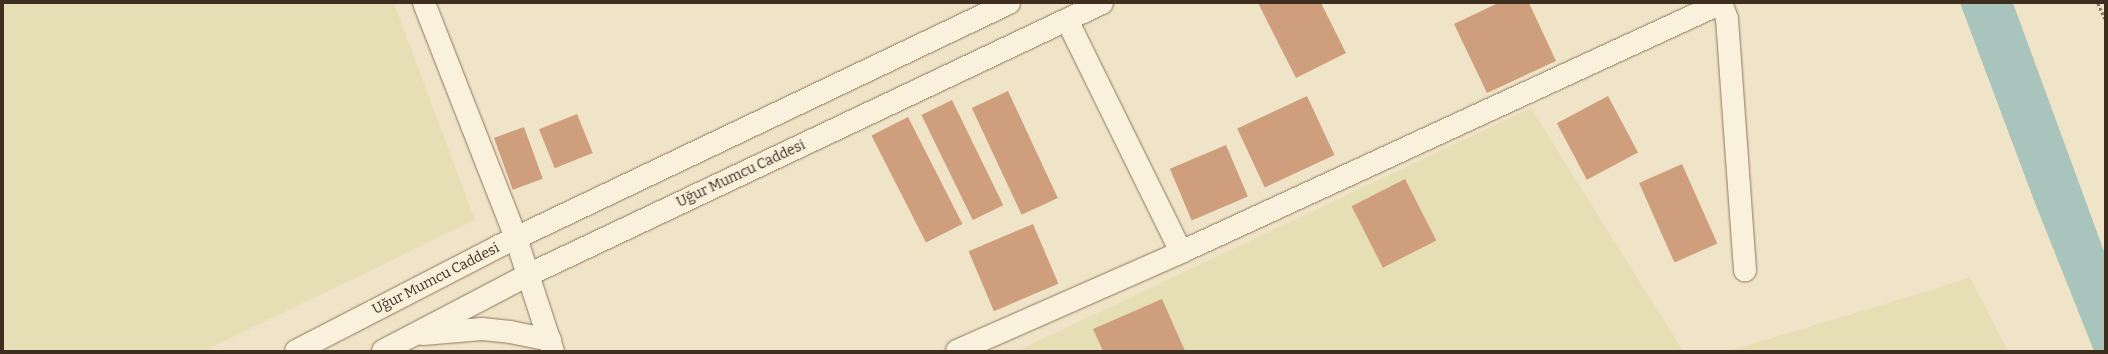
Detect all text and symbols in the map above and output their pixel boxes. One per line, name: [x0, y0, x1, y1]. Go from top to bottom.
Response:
street label: Uğur Mumcu Caddesi: [674, 137, 808, 211]
street label: Uğur Mumcu Caddesi: [370, 240, 502, 318]

